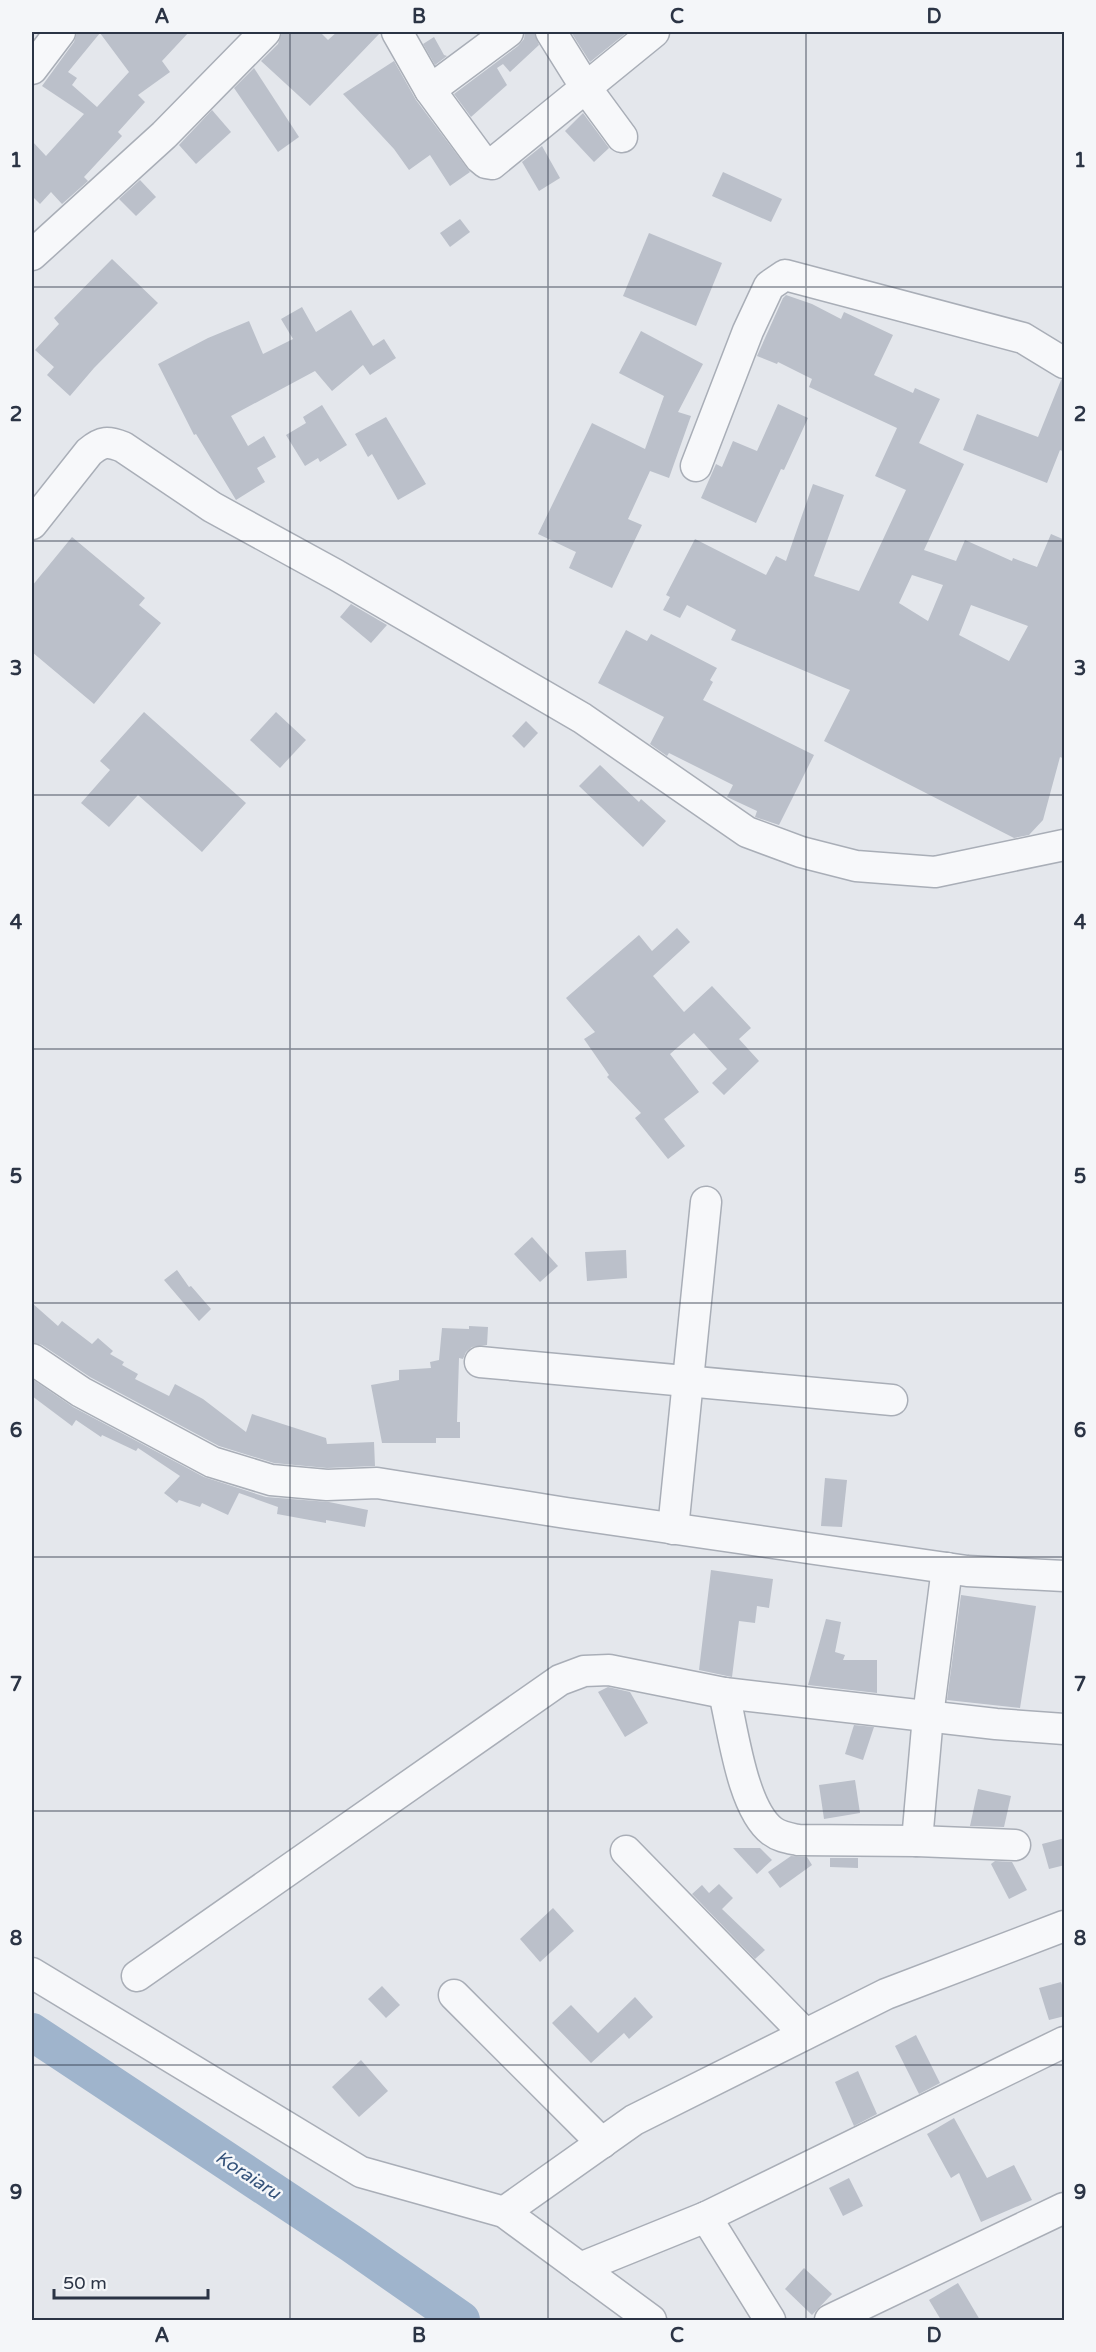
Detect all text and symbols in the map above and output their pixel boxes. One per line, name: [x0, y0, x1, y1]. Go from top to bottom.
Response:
text: A: [155, 5, 170, 29]
text: B: [412, 5, 426, 29]
text: C: [670, 5, 684, 29]
text: D: [926, 5, 942, 29]
text: 1: [10, 149, 22, 173]
text: 1: [1074, 149, 1086, 173]
text: 2: [10, 403, 22, 427]
text: 2: [1074, 403, 1086, 427]
text: 3: [10, 657, 22, 681]
text: 3: [1074, 657, 1086, 681]
text: 4: [10, 911, 23, 935]
text: 4: [1074, 911, 1087, 935]
text: 5: [10, 1165, 22, 1189]
text: 5: [1074, 1165, 1086, 1189]
text: 6: [10, 1419, 22, 1443]
text: 6: [1074, 1419, 1086, 1443]
text: 7: [10, 1673, 22, 1697]
text: 7: [1074, 1673, 1086, 1697]
text: 8: [10, 1927, 22, 1951]
text: 8: [1074, 1927, 1086, 1951]
water label: Koraiaru: [212, 2146, 285, 2205]
text: 9: [10, 2181, 22, 2205]
text: 9: [1074, 2181, 1086, 2205]
scale bar: [54, 2262, 208, 2300]
text: 50 m: [63, 2272, 107, 2294]
text: A: [155, 2324, 170, 2348]
text: B: [412, 2324, 426, 2348]
text: C: [670, 2324, 684, 2348]
text: D: [926, 2324, 942, 2348]

